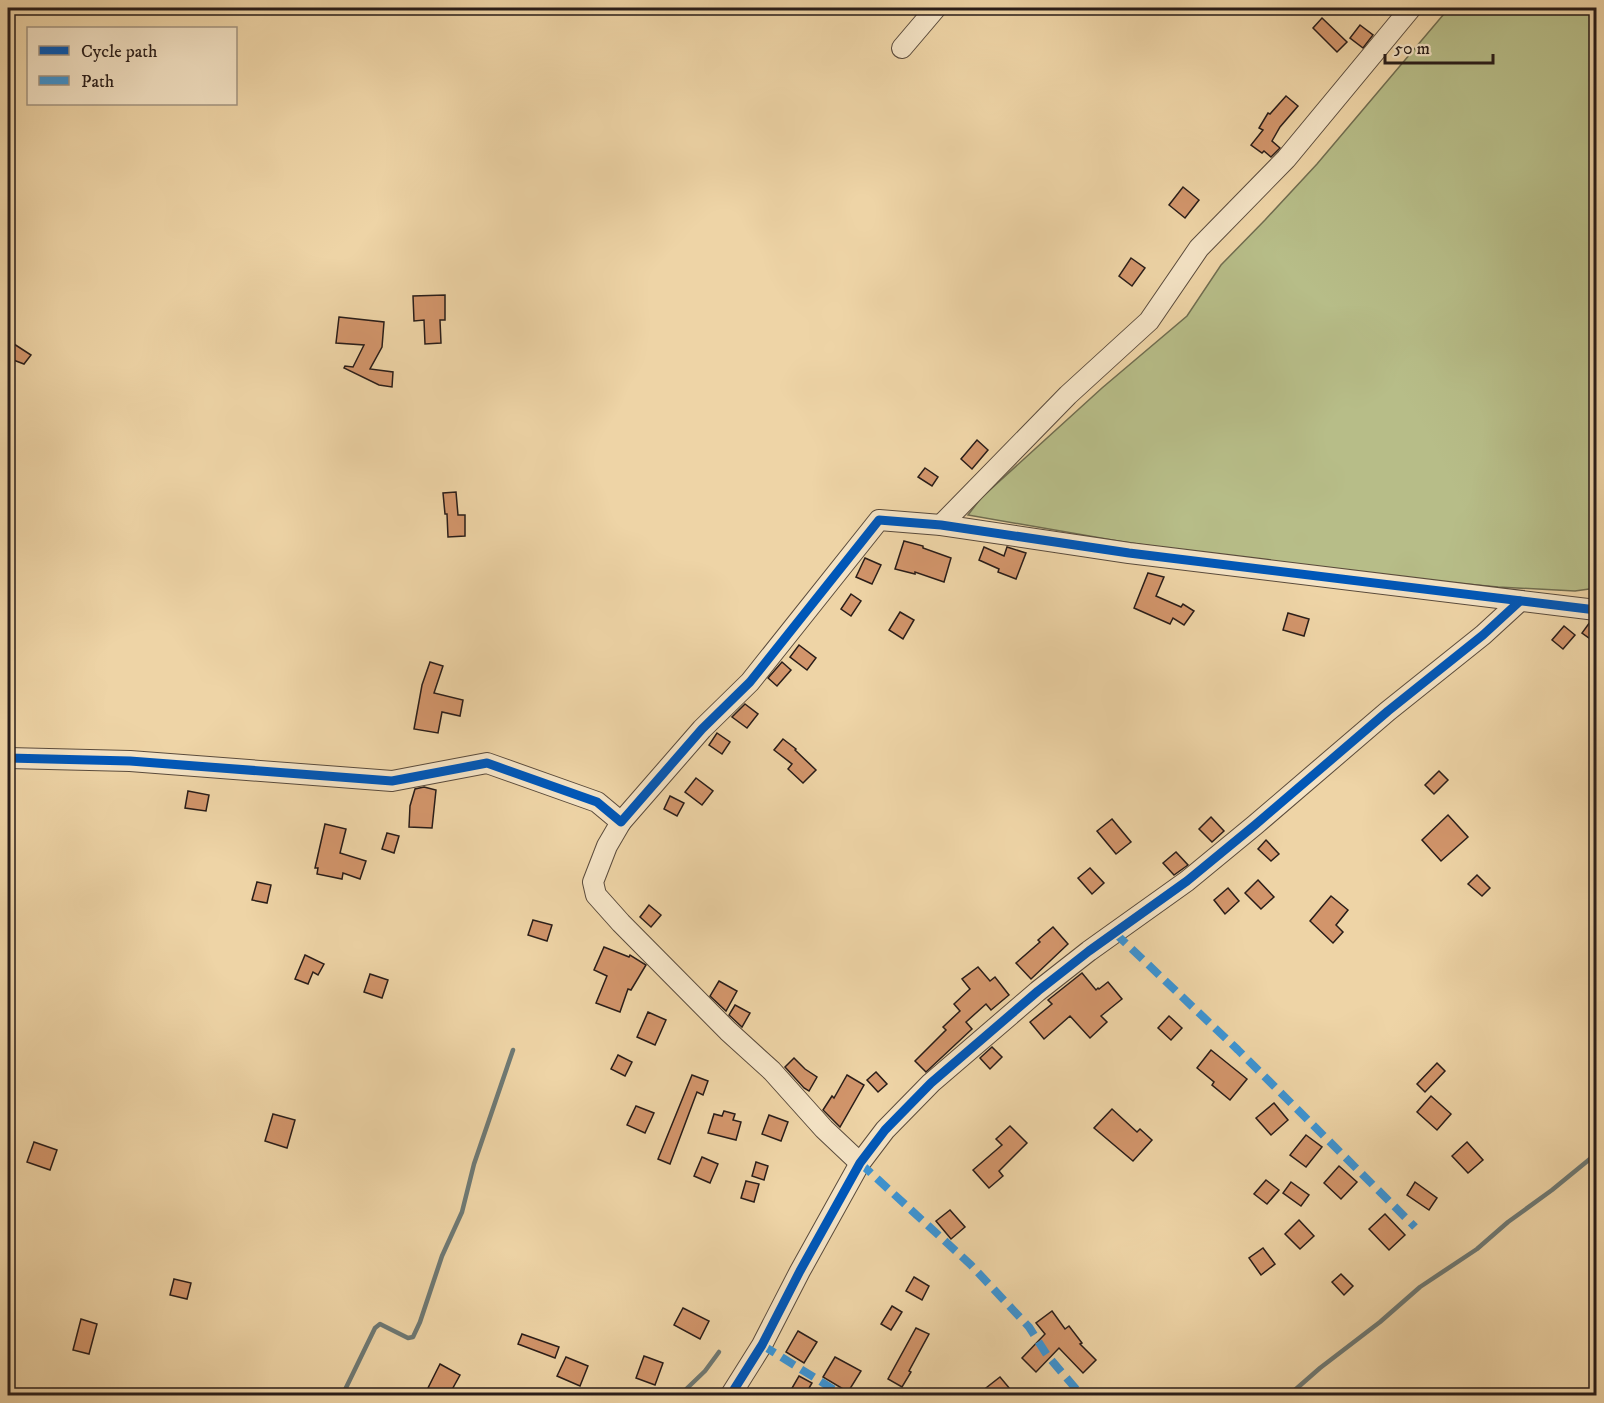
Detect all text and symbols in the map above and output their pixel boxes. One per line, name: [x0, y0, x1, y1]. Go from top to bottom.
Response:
legend: [27, 27, 237, 105]
scale bar: [1385, 27, 1493, 65]
text: 50 m: [1394, 38, 1430, 60]
text: Cycle path: [81, 41, 158, 63]
text: Path: [81, 71, 115, 93]

